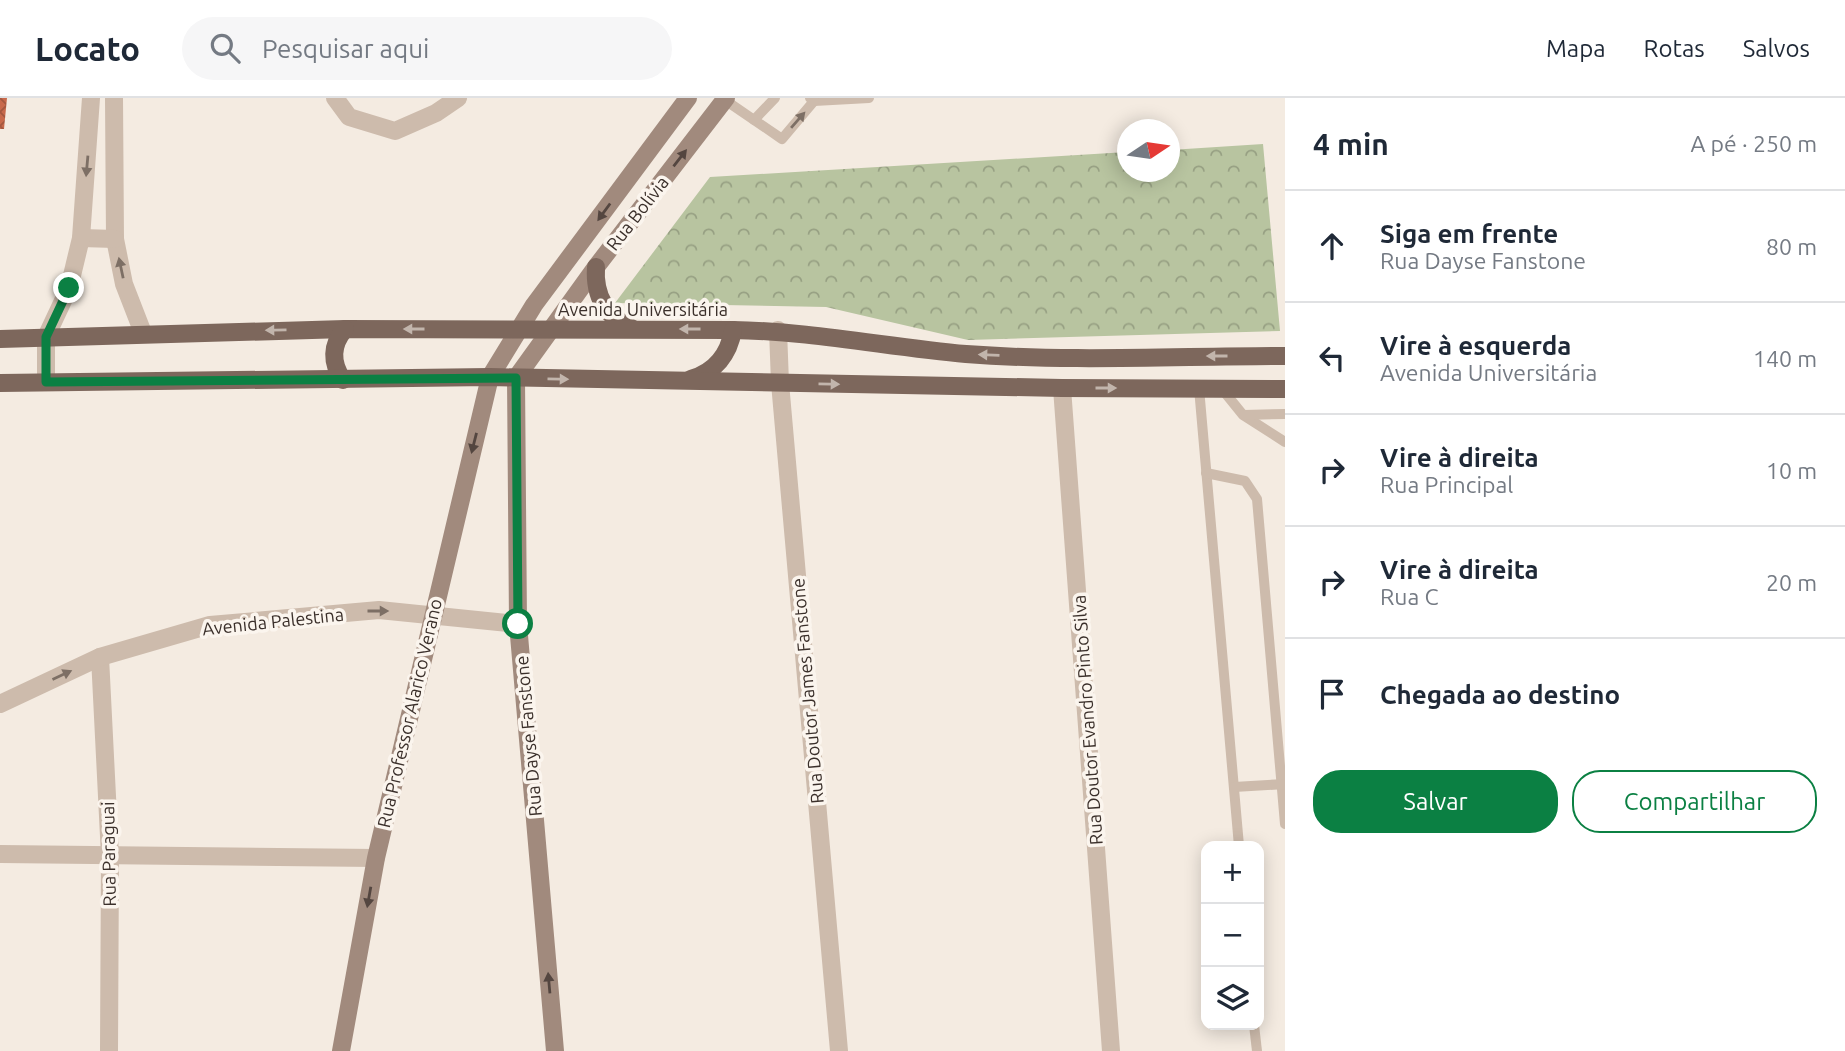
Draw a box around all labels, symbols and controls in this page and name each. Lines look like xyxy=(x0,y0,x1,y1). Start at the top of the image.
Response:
search box xyxy=(182,17,672,80)
icon: search xyxy=(206,29,244,67)
text: Locato xyxy=(35,30,140,67)
text: Pesquisar aqui xyxy=(262,34,429,63)
text: Mapa xyxy=(1546,35,1606,62)
text: Rotas xyxy=(1644,35,1705,62)
text: Salvos xyxy=(1743,35,1810,62)
one-way arrow xyxy=(790,111,806,129)
north arrow xyxy=(1117,119,1180,182)
text: 4 min xyxy=(1313,127,1389,161)
text: A pé · 250 m xyxy=(1690,131,1817,156)
one-way arrow xyxy=(672,150,687,168)
one-way arrow xyxy=(81,155,92,177)
street label: Rua Bolívia xyxy=(602,172,672,254)
one-way arrow xyxy=(597,203,611,221)
text: Siga em frente xyxy=(1380,219,1558,248)
icon: ahead xyxy=(1313,227,1351,265)
text: 80 m xyxy=(1766,234,1817,259)
text: Rua Dayse Fanstone xyxy=(1380,248,1586,273)
one-way arrow xyxy=(115,257,126,279)
route end xyxy=(53,272,84,303)
street label: Avenida Universitária xyxy=(558,299,728,319)
one-way arrow xyxy=(402,323,424,335)
one-way arrow xyxy=(265,324,287,336)
one-way arrow xyxy=(679,324,701,335)
text: Vire à esquerda xyxy=(1380,331,1571,360)
icon: left xyxy=(1313,339,1351,377)
text: 140 m xyxy=(1753,346,1817,371)
one-way arrow xyxy=(978,349,1000,360)
one-way arrow xyxy=(1206,350,1228,362)
text: Avenida Universitária xyxy=(1380,360,1597,385)
one-way arrow xyxy=(547,373,569,384)
one-way arrow xyxy=(819,378,841,390)
one-way arrow xyxy=(1095,382,1117,394)
one-way arrow xyxy=(468,433,479,455)
text: Vire à direita xyxy=(1380,443,1539,472)
icon: right xyxy=(1313,451,1351,489)
text: 10 m xyxy=(1766,458,1817,483)
text: Rua Principal xyxy=(1380,472,1513,497)
text: Vire à direita xyxy=(1380,555,1539,584)
icon: right xyxy=(1313,563,1351,601)
text: 20 m xyxy=(1766,570,1817,595)
street label: Rua Doutor James Fanstone xyxy=(787,577,827,805)
text: Rua C xyxy=(1380,584,1439,609)
street label: Rua Doutor Evandro Pinto Silva xyxy=(1068,594,1106,846)
street label: Rua Professor Alarico Verano xyxy=(373,597,445,829)
street label: Avenida Palestina xyxy=(201,604,345,638)
one-way arrow xyxy=(367,605,389,617)
route start xyxy=(502,608,533,639)
street label: Rua Dayse Fanstone xyxy=(511,655,545,817)
one-way arrow xyxy=(52,669,72,681)
icon: arrive xyxy=(1313,675,1351,713)
text: Chegada ao destino xyxy=(1380,680,1620,709)
button: Salvar xyxy=(1313,770,1558,833)
button: Compartilhar xyxy=(1572,770,1817,833)
street label: Rua Paraguai xyxy=(97,801,119,907)
map controls xyxy=(1201,841,1264,1030)
button: + xyxy=(1201,841,1264,904)
one-way arrow xyxy=(363,886,374,908)
button: − xyxy=(1201,904,1264,967)
button: layers xyxy=(1201,967,1264,1030)
one-way arrow xyxy=(543,972,554,994)

